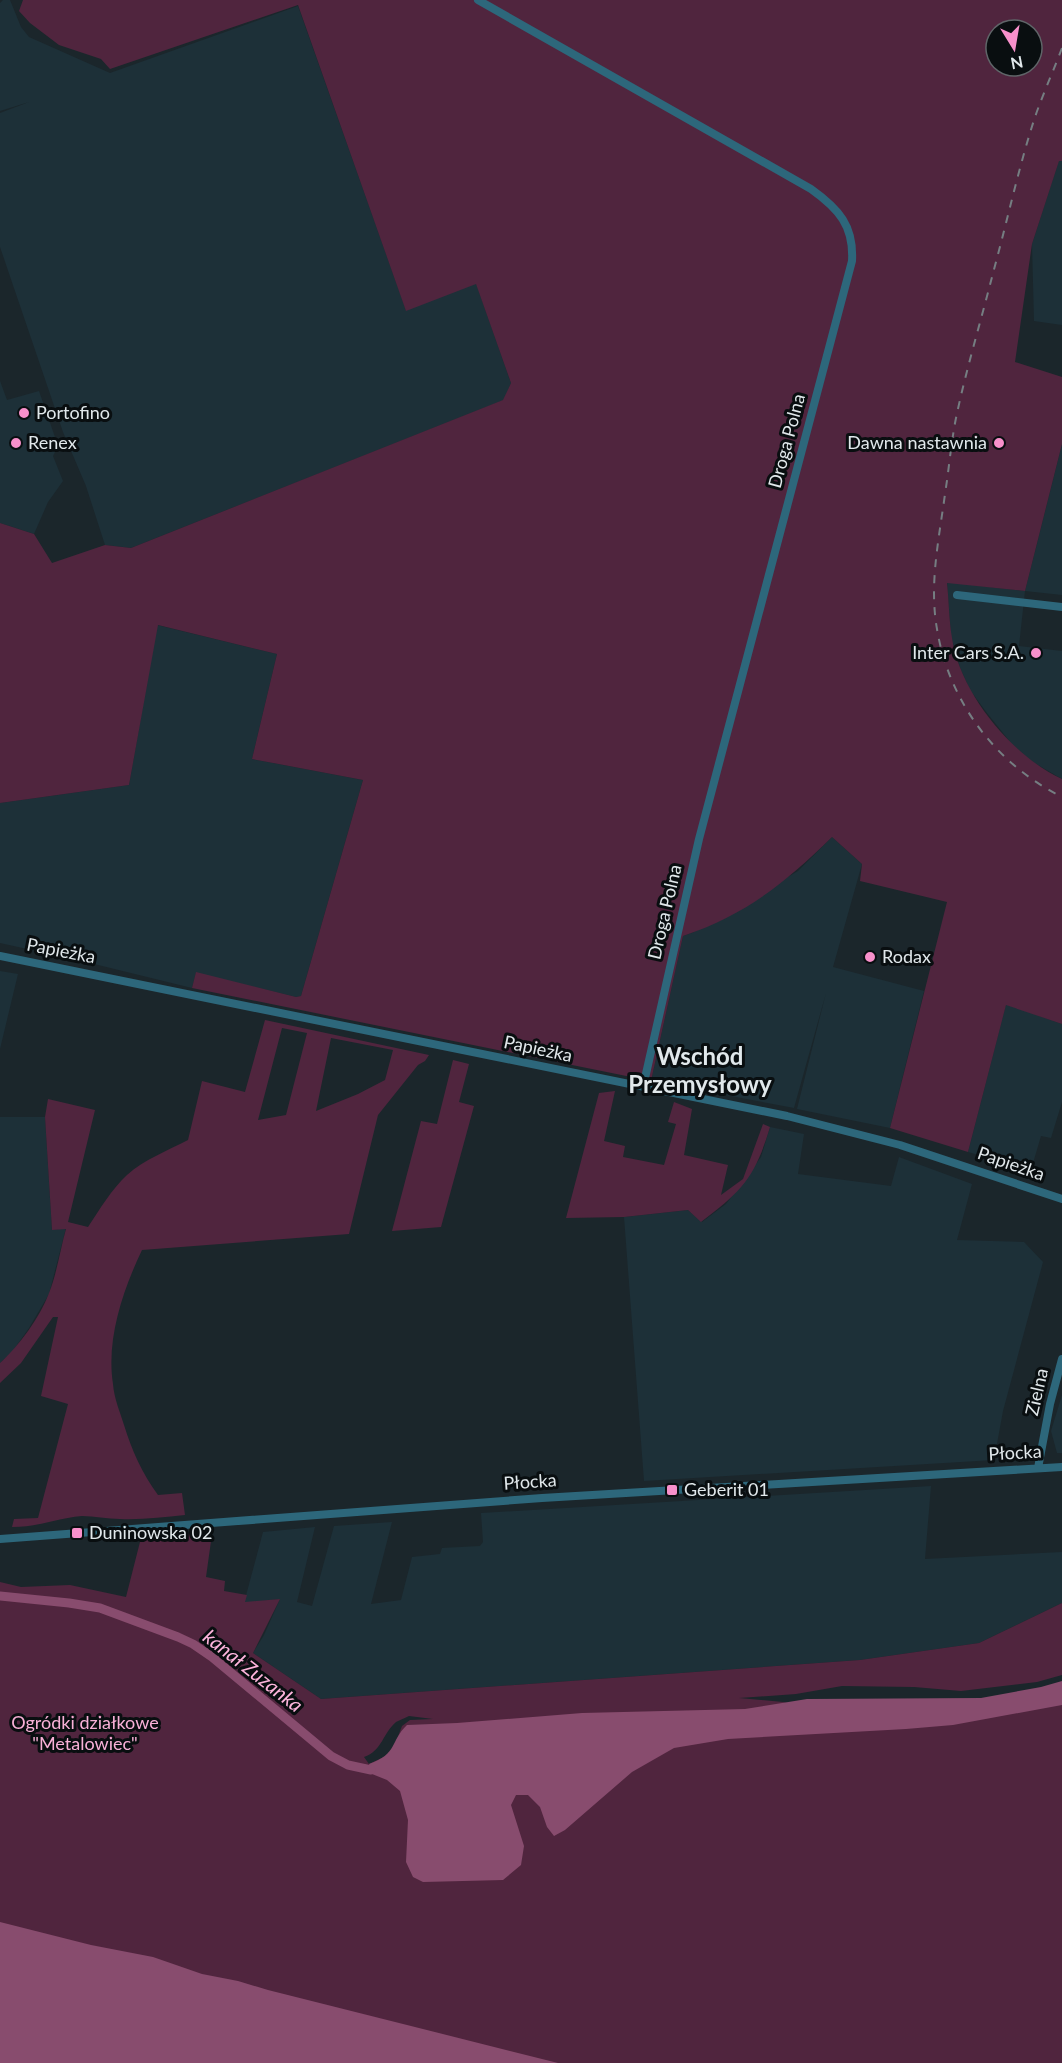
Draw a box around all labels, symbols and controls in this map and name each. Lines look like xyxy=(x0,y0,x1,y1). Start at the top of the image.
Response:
north arrow xyxy=(984,18,1044,78)
text: N xyxy=(1009,53,1025,74)
street label: Droga Polna xyxy=(763,391,809,490)
place label: Portofino xyxy=(36,401,110,423)
marker: Portofino xyxy=(17,406,31,420)
place label: Renex xyxy=(28,431,77,453)
place label: Dawna nastawnia xyxy=(847,431,987,453)
marker: Renex xyxy=(9,436,23,450)
marker: Dawna nastawnia xyxy=(992,436,1006,450)
place label: Inter Cars S.A. xyxy=(912,641,1024,663)
marker: Inter Cars S.A. xyxy=(1029,646,1043,660)
street label: Droga Polna xyxy=(642,862,686,961)
street label: Papieżka xyxy=(25,933,97,967)
place label: Rodax xyxy=(882,945,931,967)
marker: Rodax xyxy=(863,950,877,964)
street label: Papieżka xyxy=(502,1030,575,1066)
district label: Wschód Przemysłowy xyxy=(628,1041,772,1098)
street label: Papieżka xyxy=(975,1141,1048,1185)
street label: Zielna xyxy=(1020,1366,1052,1418)
street label: Płocka xyxy=(988,1440,1042,1464)
street label: Płocka xyxy=(503,1468,557,1494)
place label: Geberit 01 xyxy=(684,1478,769,1500)
marker: Geberit 01 xyxy=(665,1483,679,1497)
place label: Duninowska 02 xyxy=(89,1521,213,1543)
marker: Duninowska 02 xyxy=(70,1526,84,1540)
water label: kanał Zuzanka xyxy=(199,1624,308,1716)
park label: Ogródki działkowe "Metalowiec" xyxy=(11,1711,159,1754)

